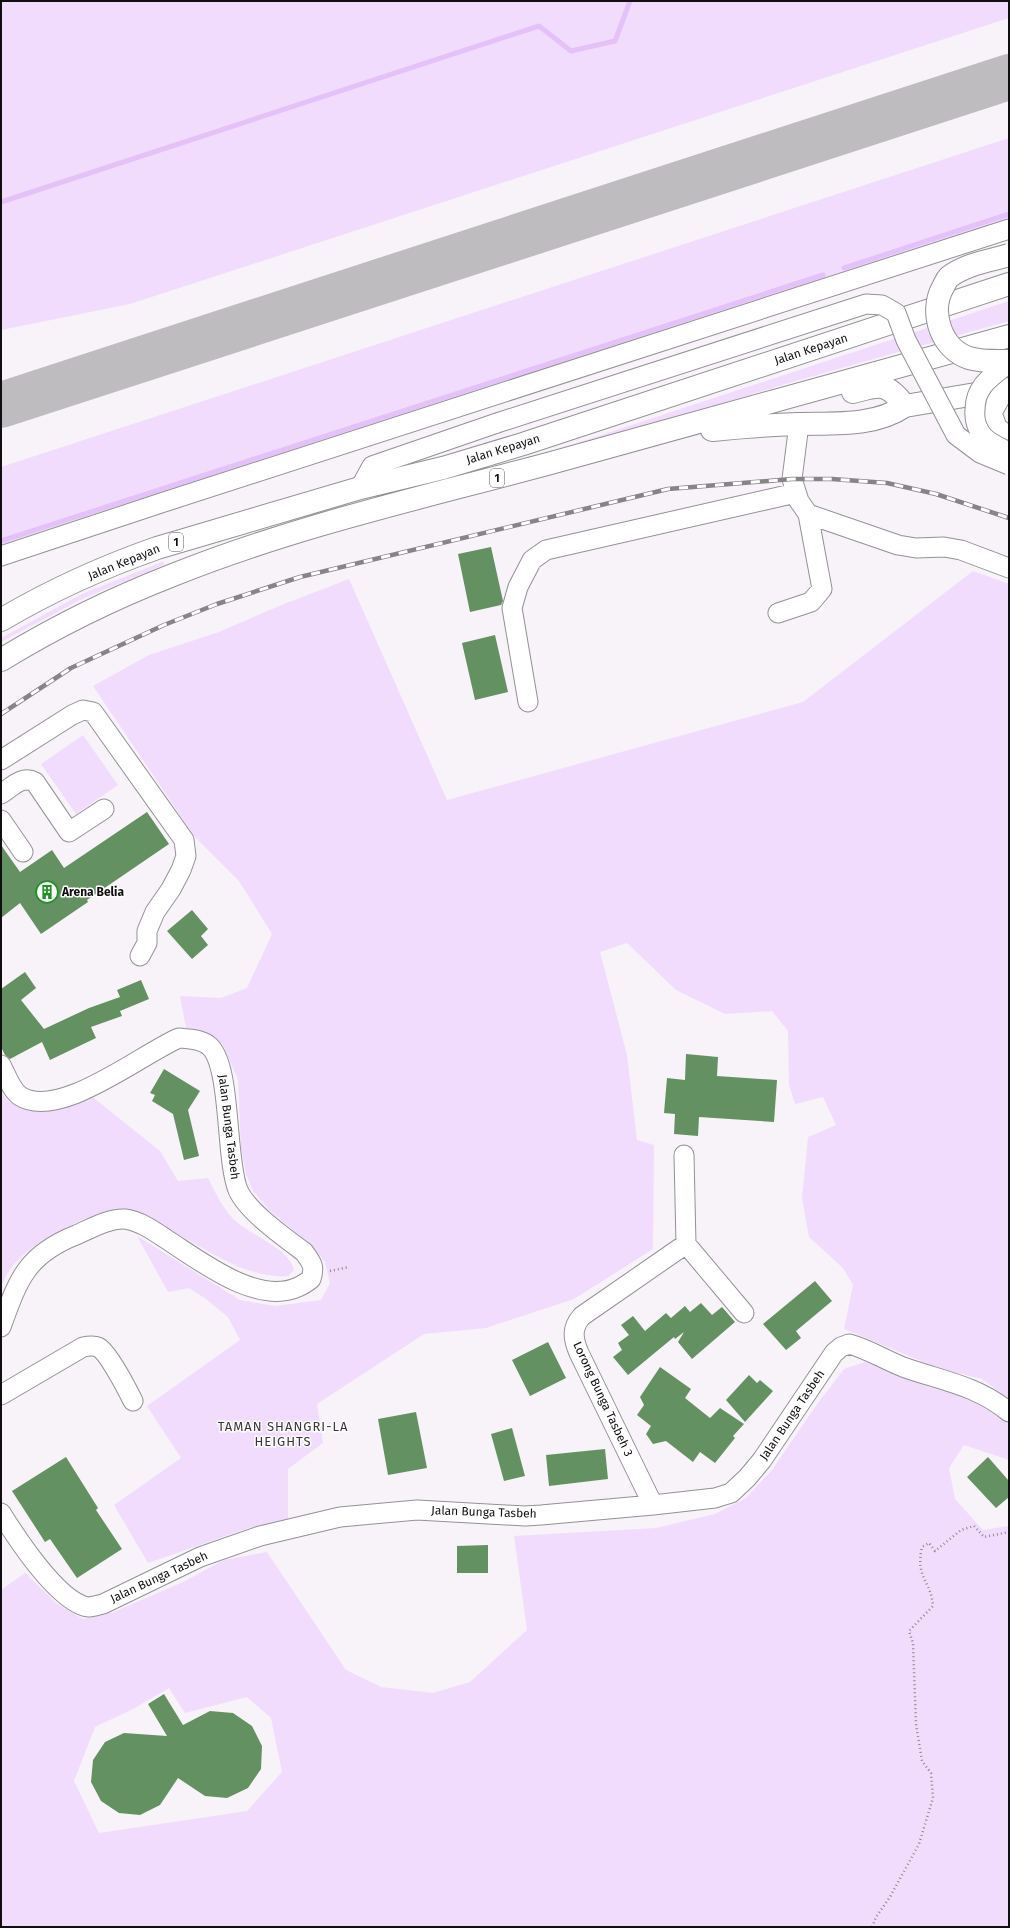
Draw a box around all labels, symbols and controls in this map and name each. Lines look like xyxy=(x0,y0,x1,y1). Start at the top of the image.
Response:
street label: Jalan Kepayan xyxy=(773,331,849,367)
street label: Jalan Kepayan xyxy=(464,431,542,467)
road number: 1 xyxy=(490,469,504,487)
road number: 1 xyxy=(169,533,183,551)
street label: Jalan Kepayan xyxy=(86,541,162,583)
building icon: Arena Belia xyxy=(34,879,60,905)
place label: Arena Belia xyxy=(61,885,124,899)
street label: Jalan Bunga Tasbeh xyxy=(216,1074,242,1180)
street label: Lorong Bunga Tasbeh 3 xyxy=(570,1339,636,1459)
street label: Jalan Bunga Tasbeh xyxy=(757,1367,827,1463)
district label: TAMAN SHANGRI-LA HEIGHTS xyxy=(218,1419,348,1449)
street label: Jalan Bunga Tasbeh xyxy=(431,1503,537,1521)
street label: Jalan Bunga Tasbeh xyxy=(108,1548,210,1606)

